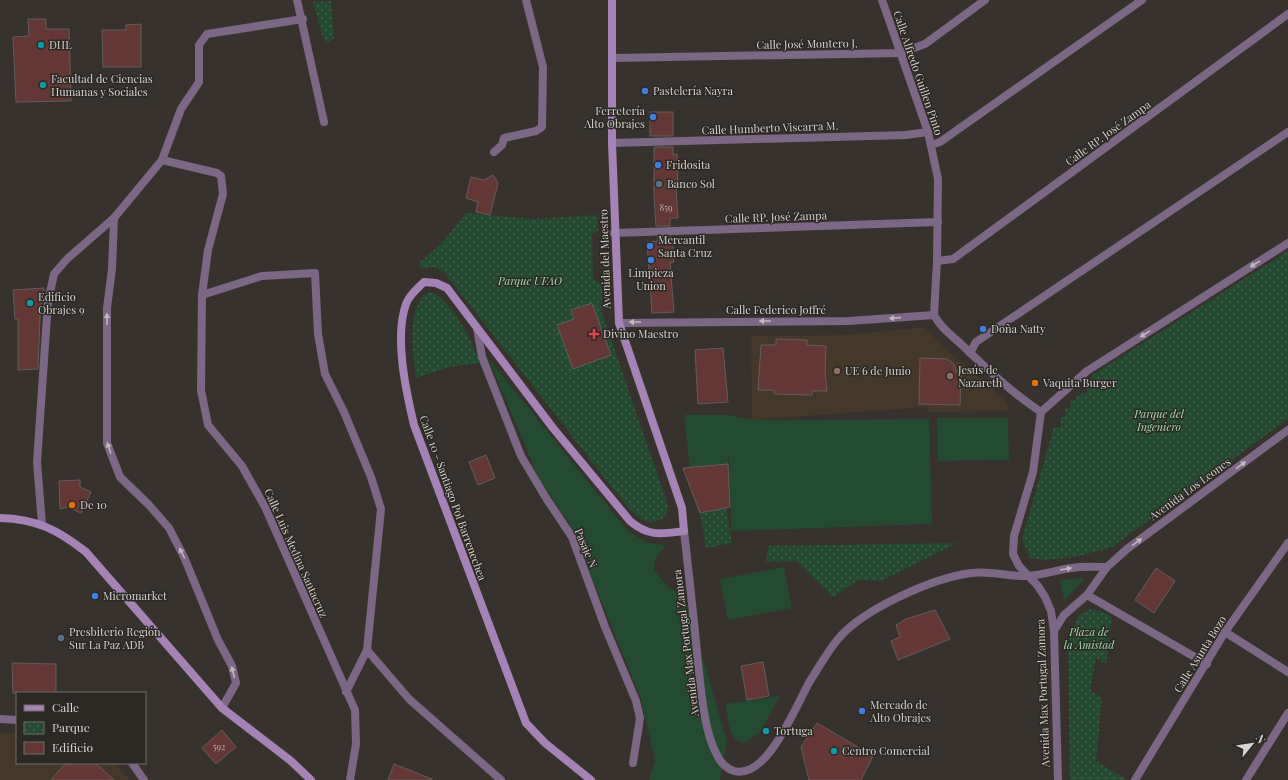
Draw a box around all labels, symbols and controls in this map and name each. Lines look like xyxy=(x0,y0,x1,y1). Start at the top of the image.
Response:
street label: Calle Alfredo Guillen Pinto xyxy=(890,9,947,137)
street label: Calle José Montero J. xyxy=(756,35,858,52)
place label: DHL xyxy=(49,37,72,52)
marker: DHL xyxy=(36,40,46,50)
place label: Facultad de Ciencias Humanas y Sociales xyxy=(51,71,153,99)
marker: Facultad de Ciencias Humanas y Sociales xyxy=(38,80,48,90)
place label: Pastelería Nayra xyxy=(653,83,733,98)
marker: Pastelería Nayra xyxy=(640,86,650,96)
street label: Calle RP. José Zampa xyxy=(1062,96,1154,169)
place label: Ferretería Alto Obrajes xyxy=(583,103,646,131)
marker: Ferretería Alto Obrajes xyxy=(648,112,658,122)
street label: Calle Humberto Viscarra M. xyxy=(701,118,839,137)
place label: Fridosita xyxy=(666,157,711,172)
marker: Fridosita xyxy=(653,160,663,170)
place label: Banco Sol xyxy=(667,176,715,191)
marker: Banco Sol xyxy=(654,179,664,189)
house number: 859 xyxy=(660,201,673,213)
street label: Calle RP. José Zampa xyxy=(725,207,828,226)
street label: Avenida del Maestro xyxy=(595,209,614,310)
place label: Mercantil Santa Cruz xyxy=(658,232,712,260)
marker: Mercantil Santa Cruz xyxy=(645,241,655,251)
marker: Limpieza Union xyxy=(646,255,656,265)
one-way arrow xyxy=(1250,260,1260,268)
place label: Limpieza Union xyxy=(628,265,674,293)
park label: Parque UFAO xyxy=(497,273,562,288)
place label: Edificio Obrajes 9 xyxy=(38,289,85,317)
marker: Edificio Obrajes 9 xyxy=(25,298,35,308)
street label: Calle Federico Joffré xyxy=(726,302,826,317)
one-way arrow xyxy=(104,312,110,325)
one-way arrow xyxy=(889,314,901,321)
one-way arrow xyxy=(759,318,771,325)
one-way arrow xyxy=(628,319,641,325)
place label: Doña Natty xyxy=(991,321,1046,336)
marker: Doña Natty xyxy=(978,324,988,334)
place label: Divino Maestro xyxy=(603,326,678,341)
marker: Divino Maestro xyxy=(588,328,600,340)
one-way arrow xyxy=(1140,330,1151,338)
place label: Jesús de Nazareth xyxy=(957,362,1003,390)
place label: UE 6 de Junio xyxy=(845,363,911,378)
marker: UE 6 de Junio xyxy=(832,366,842,376)
marker: Jesús de Nazareth xyxy=(945,371,955,381)
place label: Vaquita Burger xyxy=(1042,375,1117,390)
marker: Vaquita Burger xyxy=(1030,378,1040,388)
park label: Parque del Ingeniero xyxy=(1133,406,1185,434)
street label: Calle 10 - Santiago Pol Barrenechea xyxy=(417,413,491,583)
one-way arrow xyxy=(106,442,112,454)
street label: Avenida Los Leones xyxy=(1145,454,1234,524)
one-way arrow xyxy=(1236,461,1247,469)
street label: Calle Luis Medina Santacruz xyxy=(261,486,332,620)
place label: De 10 xyxy=(80,497,107,512)
marker: De 10 xyxy=(67,500,77,510)
street label: Pasaje N xyxy=(571,526,602,570)
one-way arrow xyxy=(1131,538,1142,546)
one-way arrow xyxy=(179,547,185,559)
one-way arrow xyxy=(1060,566,1072,572)
street label: Avenida Max Portugal Zamora xyxy=(669,568,702,718)
place label: Micromarket xyxy=(103,588,167,603)
marker: Micromarket xyxy=(90,591,100,601)
street label: Calle Asunta Bozo xyxy=(1170,612,1229,695)
street label: Avenida Max Portugal Zamora xyxy=(1032,618,1053,768)
place label: Presbiterio Región Sur La Paz ADB xyxy=(69,624,161,652)
park label: Plaza de la Amistad xyxy=(1064,624,1115,652)
marker: Presbiterio Región Sur La Paz ADB xyxy=(56,633,66,643)
one-way arrow xyxy=(230,666,236,679)
legend xyxy=(16,692,146,764)
place label: Mercado de Alto Obrajes xyxy=(869,697,931,725)
text: Calle xyxy=(52,699,79,715)
marker: Mercado de Alto Obrajes xyxy=(857,706,867,716)
text: Parque xyxy=(52,719,90,735)
place label: Tortuga xyxy=(774,723,813,738)
north arrow xyxy=(1232,724,1272,764)
marker: Tortuga xyxy=(761,726,771,736)
text: N xyxy=(1253,732,1270,746)
text: Edificio xyxy=(52,739,94,755)
house number: 592 xyxy=(213,740,225,752)
place label: Centro Comercial xyxy=(842,743,930,758)
marker: Centro Comercial xyxy=(829,746,839,756)

